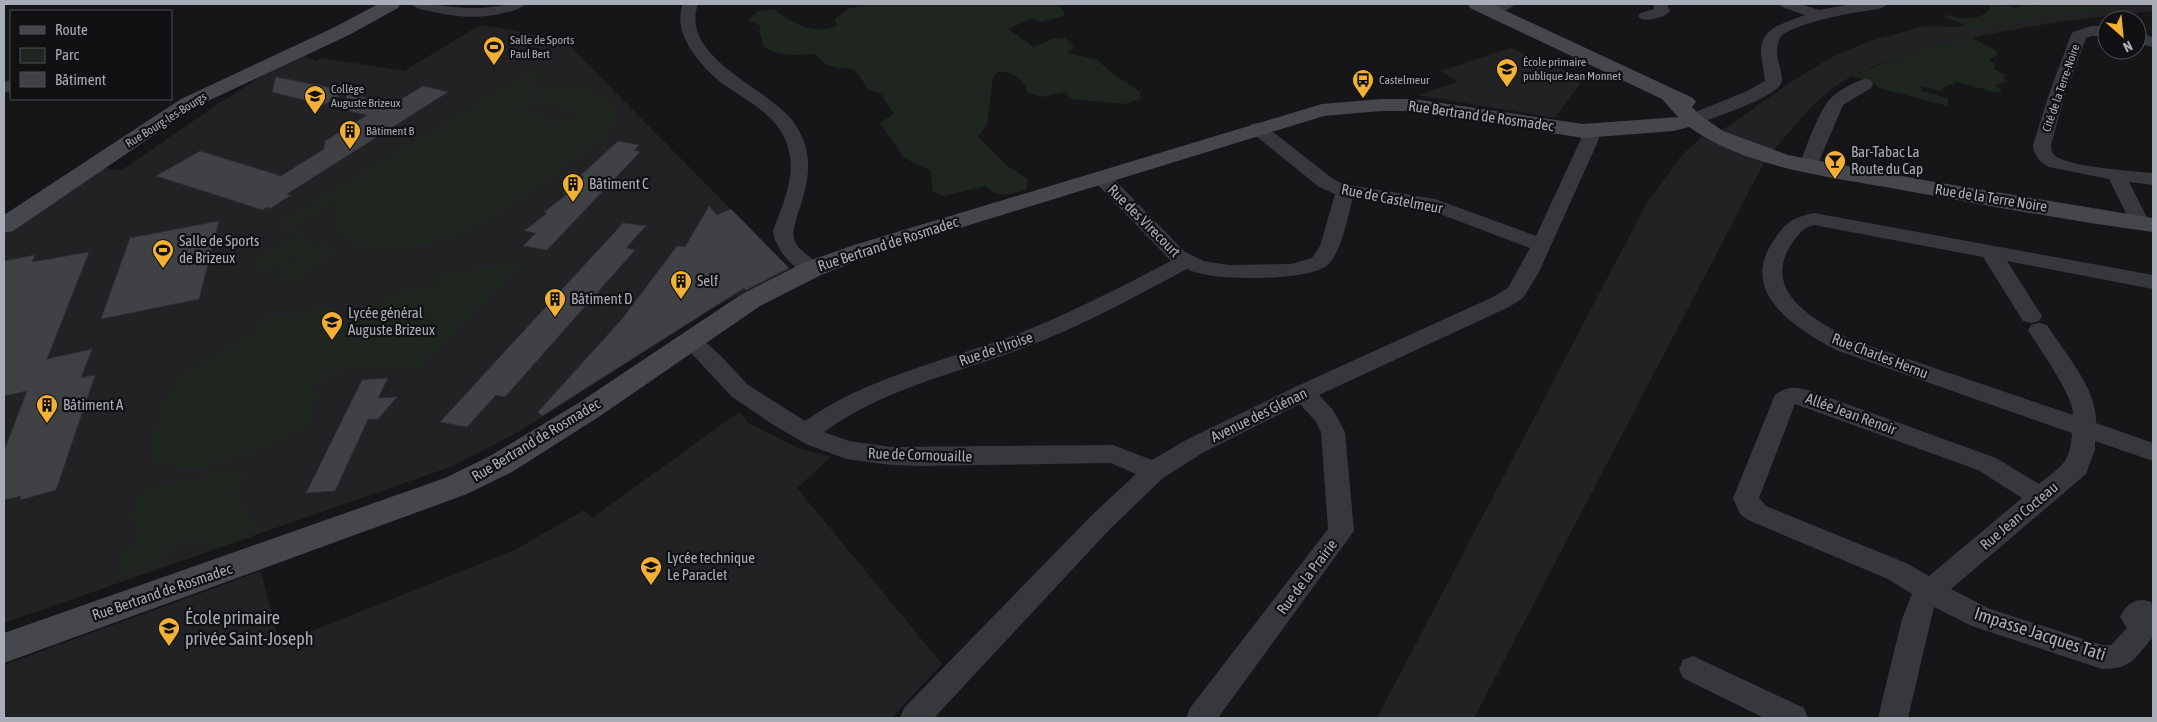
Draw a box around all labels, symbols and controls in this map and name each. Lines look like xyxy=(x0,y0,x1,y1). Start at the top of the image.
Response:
legend xyxy=(10,10,172,100)
north arrow xyxy=(2097,10,2147,60)
text: Route xyxy=(55,21,88,38)
place label: Salle de Sports Paul Bert xyxy=(510,33,574,61)
sports icon: Salle de Sports Paul Bert xyxy=(482,35,506,66)
text: N xyxy=(2121,38,2135,56)
street label: Cité de la Terre-Noire xyxy=(2039,42,2083,134)
text: Parc xyxy=(55,46,79,63)
place label: École primaire publique Jean Monnet xyxy=(1523,55,1622,83)
school or university icon: École primaire publique Jean Monnet xyxy=(1495,57,1519,88)
bus stop icon: Castelmeur xyxy=(1351,68,1375,99)
text: Bâtiment xyxy=(55,71,106,88)
place label: Castelmeur xyxy=(1379,73,1430,87)
place label: Collège Auguste Brizeux xyxy=(331,82,401,110)
school or university icon: Collège Auguste Brizeux xyxy=(303,84,327,115)
street label: Rue Bourg-les-Bourgs xyxy=(123,89,209,151)
street label: Rue Bertrand de Rosmadec xyxy=(1407,97,1555,134)
building icon: Bâtiment B xyxy=(338,119,362,150)
place label: Bâtiment B xyxy=(366,124,414,138)
place label: Bar-Tabac La Route du Cap xyxy=(1851,143,1923,177)
bar icon: Bar-Tabac La Route du Cap xyxy=(1823,149,1847,180)
building icon: Bâtiment C xyxy=(561,172,585,203)
place label: Bâtiment C xyxy=(589,175,649,192)
street label: Rue de Castelmeur xyxy=(1340,180,1445,217)
street label: Rue de la Terre Noire xyxy=(1934,180,2049,215)
street label: Rue des Virecourt xyxy=(1105,181,1184,260)
street label: Rue Bertrand de Rosmadec xyxy=(815,213,961,274)
place label: Salle de Sports de Brizeux xyxy=(179,232,259,266)
sports icon: Salle de Sports de Brizeux xyxy=(151,238,175,269)
building icon: Self xyxy=(669,269,693,300)
place label: Self xyxy=(697,272,718,289)
building icon: Bâtiment D xyxy=(543,287,567,318)
place label: Bâtiment D xyxy=(571,290,633,307)
place label: Lycée général Auguste Brizeux xyxy=(348,304,435,338)
school or university icon: Lycée général Auguste Brizeux xyxy=(320,310,344,341)
street label: Rue de l'Iroise xyxy=(957,328,1035,369)
street label: Rue Charles Hernu xyxy=(1830,329,1931,382)
street label: Avenue des Glénan xyxy=(1208,384,1310,445)
street label: Allée Jean Renoir xyxy=(1804,389,1899,438)
building icon: Bâtiment A xyxy=(35,393,59,424)
street label: Rue Bertrand de Rosmadec xyxy=(469,394,603,485)
place label: Bâtiment A xyxy=(63,396,124,413)
street label: Rue de Cornouaille xyxy=(868,444,973,465)
street label: Rue Jean Cocteau xyxy=(1976,478,2061,553)
street label: Rue de la Prairie xyxy=(1273,536,1340,617)
place label: Lycée technique Le Paraclet xyxy=(667,549,755,583)
school or university icon: Lycée technique Le Paraclet xyxy=(639,555,663,586)
street label: Rue Bertrand de Rosmadec xyxy=(90,559,234,623)
street label: Impasse Jacques Tati xyxy=(1972,602,2109,665)
place label: École primaire privée Saint-Joseph xyxy=(185,607,313,649)
school or university icon: École primaire privée Saint-Joseph xyxy=(157,616,181,647)

